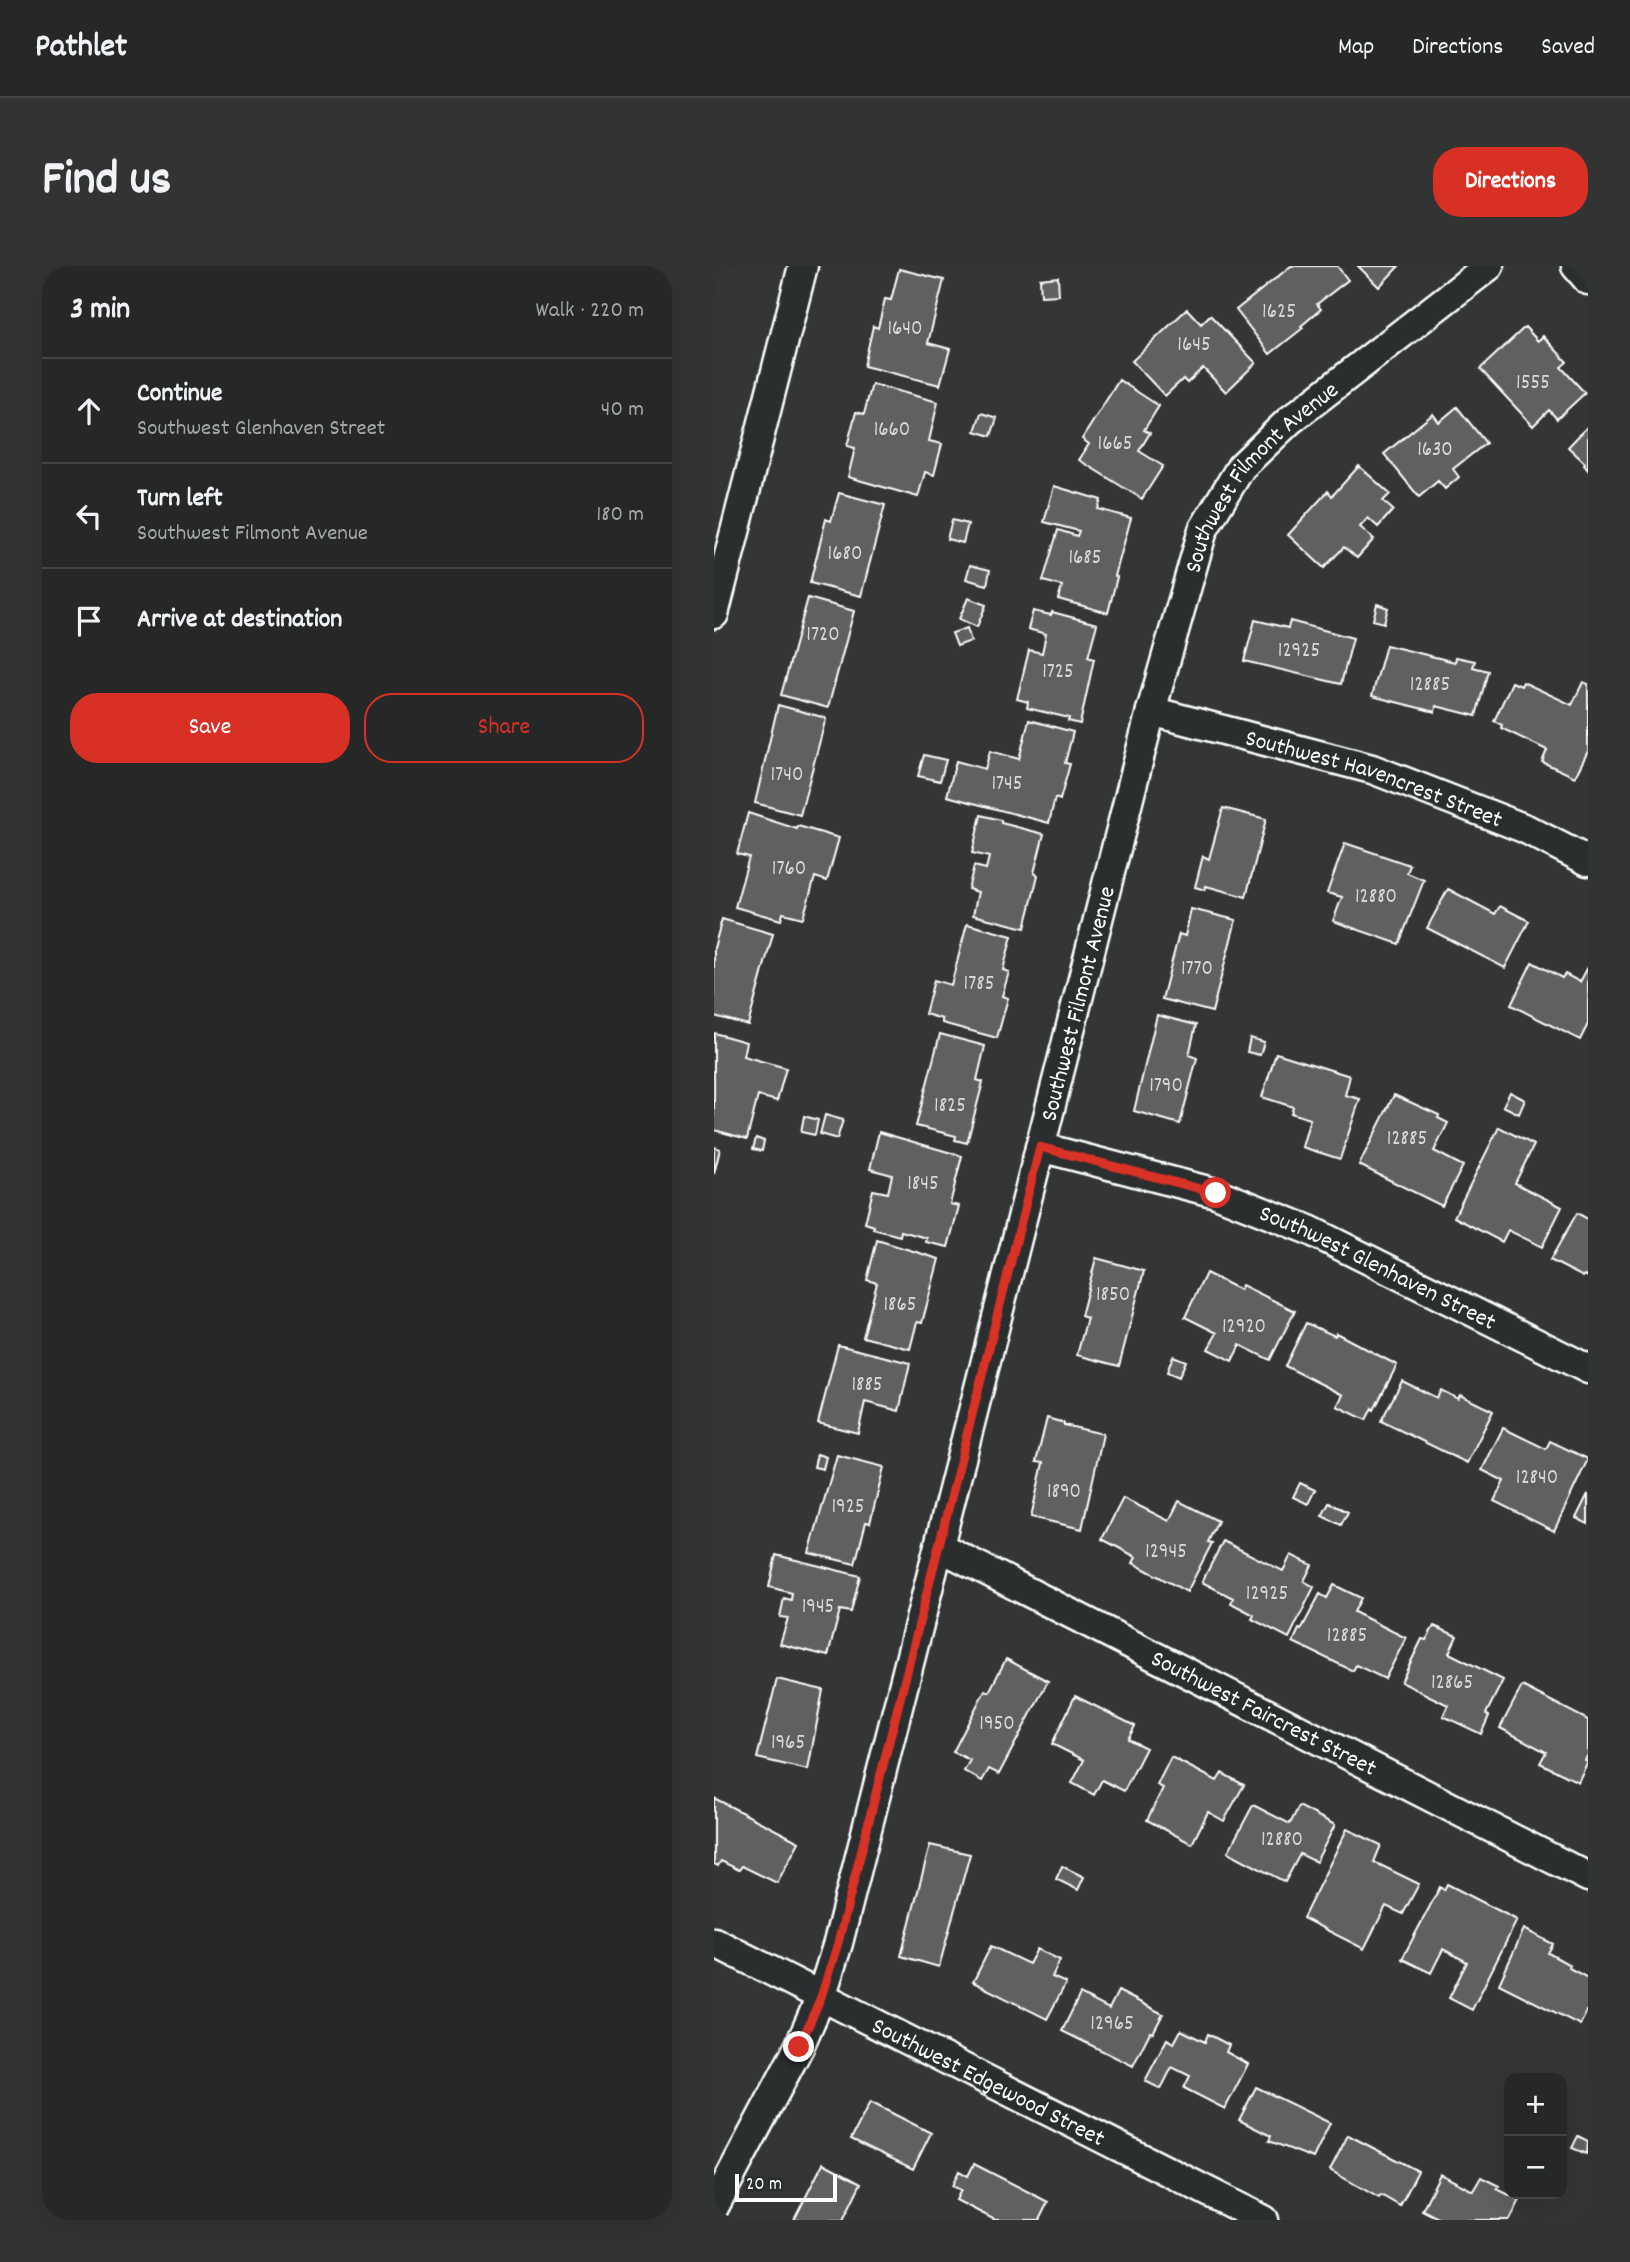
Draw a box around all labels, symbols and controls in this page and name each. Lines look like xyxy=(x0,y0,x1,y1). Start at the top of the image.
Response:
text: Pathlet xyxy=(35,25,127,72)
text: Map xyxy=(1338,31,1374,65)
text: Directions xyxy=(1412,31,1503,65)
text: Saved xyxy=(1541,31,1595,65)
text: Find us xyxy=(42,147,171,217)
button: Directions xyxy=(1433,147,1588,217)
text: 3 min xyxy=(70,290,130,333)
text: Walk · 220 m xyxy=(536,295,644,328)
house number: 1625 xyxy=(1262,298,1296,328)
house number: 1640 xyxy=(887,315,923,345)
house number: 1645 xyxy=(1177,331,1211,361)
house number: 1555 xyxy=(1516,369,1550,399)
street label: Southwest Filmont Avenue xyxy=(1178,375,1347,577)
text: Continue xyxy=(137,376,222,413)
icon: ahead xyxy=(70,392,108,430)
text: 40 m xyxy=(601,394,644,427)
text: Southwest Glenhaven Street xyxy=(137,413,385,446)
house number: 1660 xyxy=(874,416,910,446)
house number: 1665 xyxy=(1098,430,1132,460)
house number: 1630 xyxy=(1417,436,1453,466)
text: Turn left xyxy=(137,481,223,518)
icon: left xyxy=(70,497,108,535)
text: 180 m xyxy=(596,499,644,532)
text: Southwest Filmont Avenue xyxy=(137,518,368,551)
house number: 1680 xyxy=(828,540,862,570)
house number: 1685 xyxy=(1068,544,1102,574)
icon: arrive xyxy=(70,602,108,640)
text: Arrive at destination xyxy=(137,602,342,639)
house number: 1720 xyxy=(806,621,840,651)
house number: 12925 xyxy=(1278,637,1320,667)
house number: 1725 xyxy=(1042,658,1074,688)
house number: 12885 xyxy=(1410,671,1450,701)
button: Save xyxy=(70,693,350,763)
button: Share xyxy=(364,693,644,763)
street label: Southwest Havencrest Street xyxy=(1241,722,1507,838)
house number: 1740 xyxy=(771,761,803,791)
house number: 1745 xyxy=(991,770,1023,800)
house number: 1760 xyxy=(772,855,806,885)
street label: Southwest Filmont Avenue xyxy=(1033,883,1126,1125)
house number: 12880 xyxy=(1355,883,1397,913)
house number: 1770 xyxy=(1181,955,1213,985)
house number: 1785 xyxy=(964,970,994,1000)
house number: 1790 xyxy=(1149,1072,1183,1102)
house number: 1825 xyxy=(934,1092,966,1122)
house number: 12885 xyxy=(1387,1125,1427,1155)
house number: 1845 xyxy=(907,1170,939,1200)
route start xyxy=(1200,1177,1231,1208)
street label: Southwest Glenhaven Street xyxy=(1254,1198,1501,1341)
house number: 1850 xyxy=(1096,1281,1130,1311)
house number: 1865 xyxy=(883,1291,917,1321)
house number: 12920 xyxy=(1222,1313,1266,1343)
house number: 1885 xyxy=(851,1371,883,1401)
house number: 12840 xyxy=(1516,1464,1558,1494)
house number: 1890 xyxy=(1047,1478,1081,1508)
house number: 1925 xyxy=(831,1493,865,1523)
house number: 12945 xyxy=(1145,1538,1187,1568)
house number: 12925 xyxy=(1246,1580,1288,1610)
house number: 1945 xyxy=(802,1593,834,1623)
house number: 12885 xyxy=(1327,1622,1367,1652)
street label: Southwest Faircrest Street xyxy=(1144,1643,1382,1787)
house number: 12865 xyxy=(1431,1669,1473,1699)
house number: 1950 xyxy=(979,1710,1015,1740)
house number: 1965 xyxy=(771,1729,805,1759)
house number: 12880 xyxy=(1261,1826,1303,1856)
street label: Southwest Edgewood Street xyxy=(865,2010,1110,2157)
house number: 12965 xyxy=(1090,2010,1134,2040)
route end xyxy=(783,2031,814,2062)
map controls xyxy=(1504,2073,1567,2199)
button: + xyxy=(1504,2073,1567,2136)
button: − xyxy=(1504,2136,1567,2199)
scale bar xyxy=(735,2171,836,2203)
text: 20 m xyxy=(746,2172,782,2199)

